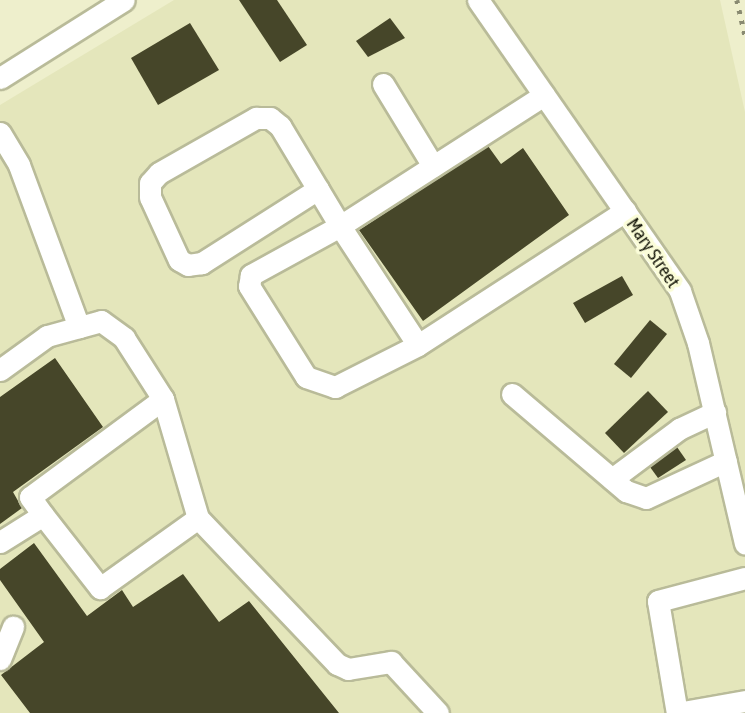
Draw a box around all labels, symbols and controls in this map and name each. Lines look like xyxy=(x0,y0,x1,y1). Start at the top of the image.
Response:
street label: Mary Street xyxy=(621,214,685,292)

